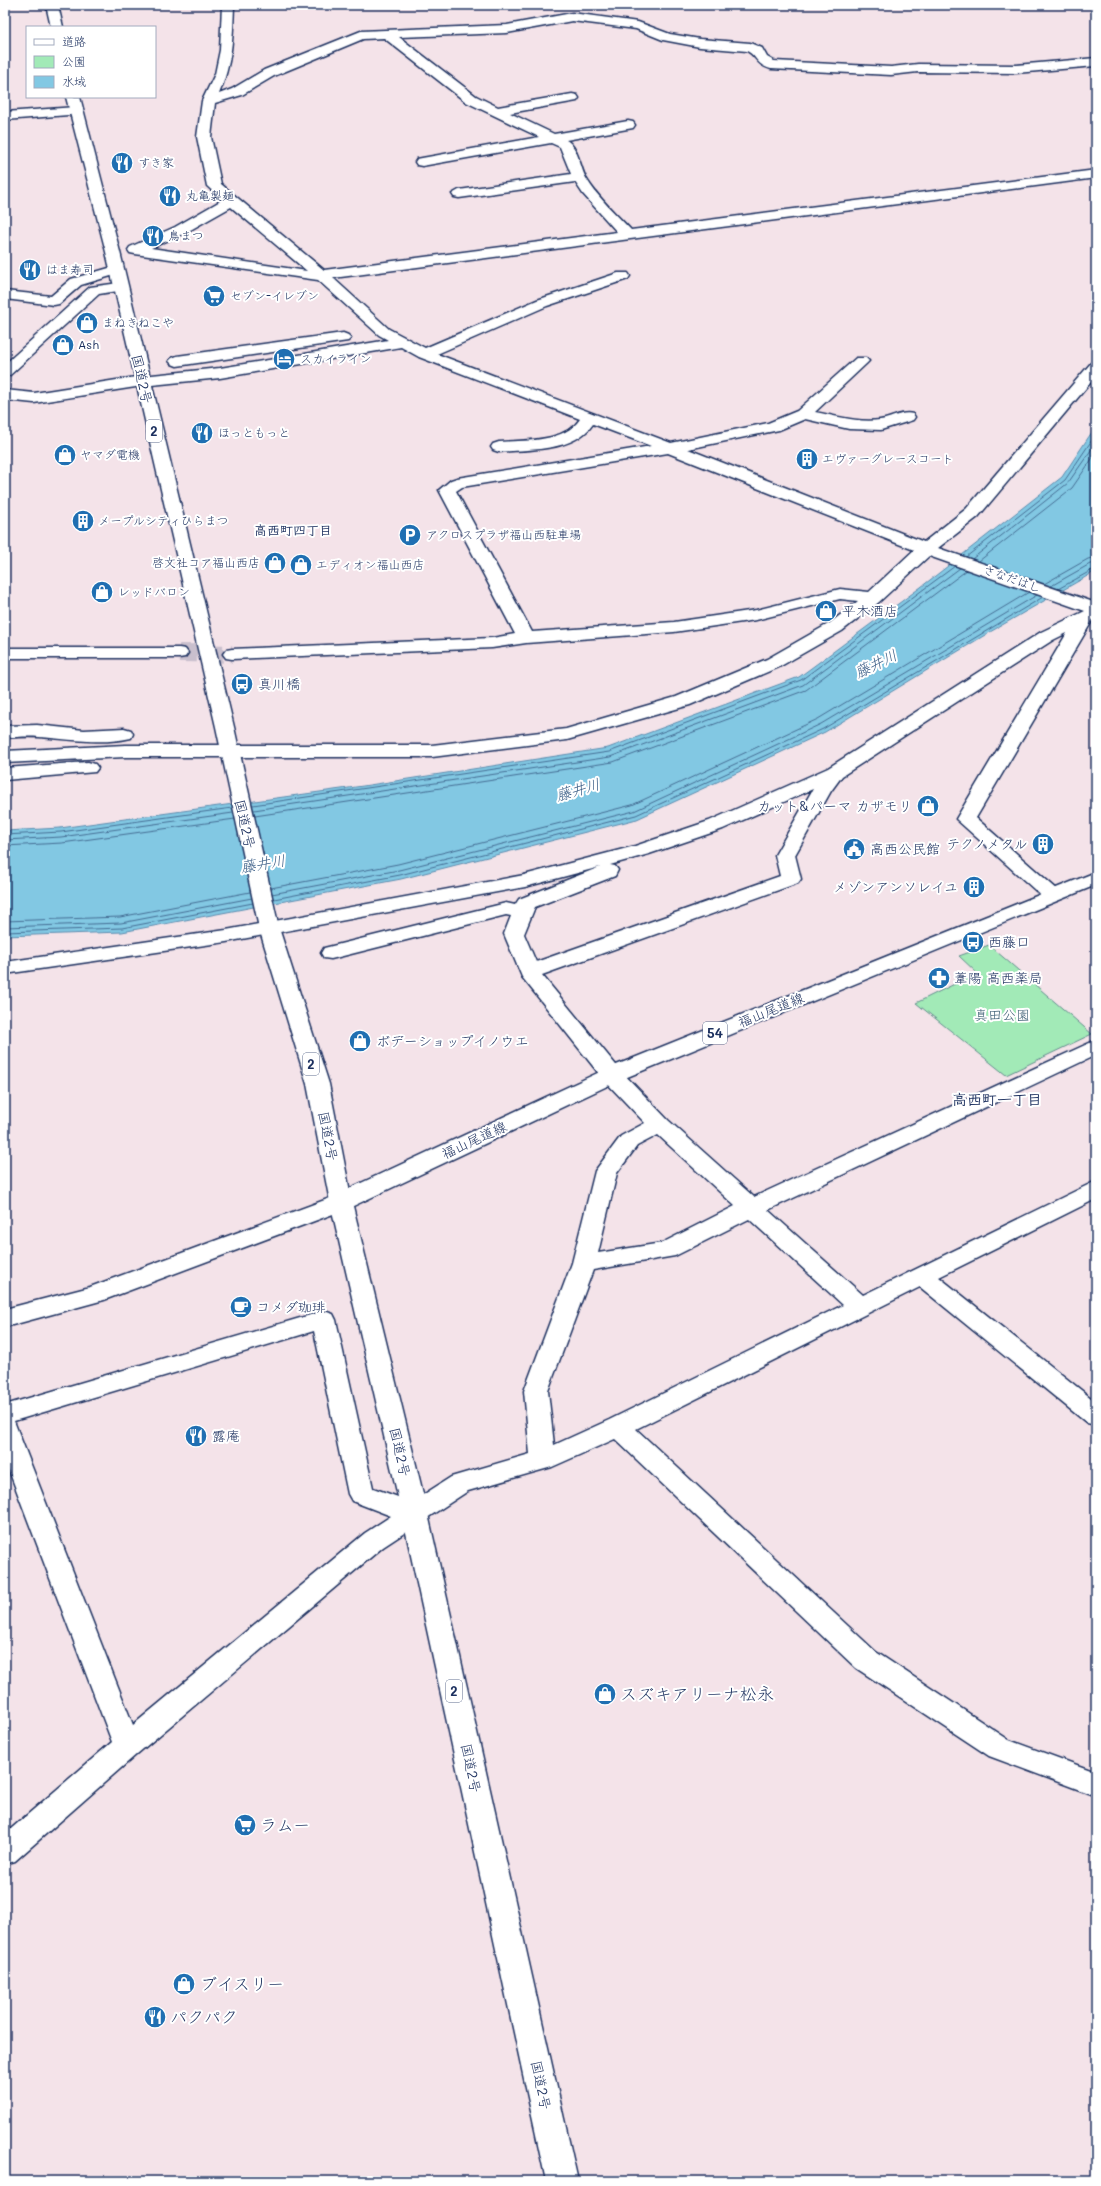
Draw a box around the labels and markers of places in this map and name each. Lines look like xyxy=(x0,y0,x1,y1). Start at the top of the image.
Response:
restaurant icon: すき家 xyxy=(109,150,135,176)
place label: すき家 xyxy=(138,154,174,170)
restaurant icon: 丸亀製麺 xyxy=(157,183,183,209)
place label: 丸亀製麺 xyxy=(186,187,234,203)
restaurant icon: 鳥まつ xyxy=(140,223,166,249)
place label: 鳥まつ xyxy=(168,227,204,243)
restaurant icon: はま寿司 xyxy=(17,257,43,283)
place label: はま寿司 xyxy=(46,261,94,277)
supermarket icon: セブン-イレブン xyxy=(201,283,227,309)
place label: セブン-イレブン xyxy=(230,287,319,303)
shop icon: まねきねこや xyxy=(74,310,100,336)
place label: まねきねこや xyxy=(102,314,174,330)
shop icon: Ash xyxy=(50,332,76,358)
place label: Ash xyxy=(78,336,99,352)
hotel icon: スカイライン xyxy=(271,346,297,372)
place label: スカイライン xyxy=(300,350,372,366)
restaurant icon: ほっともっと xyxy=(189,420,215,446)
place label: ほっともっと xyxy=(218,424,290,440)
shop icon: ヤマダ電機 xyxy=(52,442,78,468)
place label: ヤマダ電機 xyxy=(80,446,140,462)
building icon: エヴァーグレースコート xyxy=(794,446,820,472)
place label: エヴァーグレースコート xyxy=(822,450,954,466)
building icon: メープルシティひらまつ xyxy=(70,508,96,534)
place label: メープルシティひらまつ xyxy=(98,512,229,528)
parking icon: アクロスプラザ福山西駐車場 xyxy=(397,522,423,548)
place label: アクロスプラザ福山西駐車場 xyxy=(426,526,581,542)
shop icon: 啓文社コア福山西店 xyxy=(262,550,288,576)
shop icon: エディオン福山西店 xyxy=(288,552,314,578)
place label: 啓文社コア福山西店 xyxy=(152,554,260,570)
place label: エディオン福山西店 xyxy=(316,556,424,572)
shop icon: レッドバロン xyxy=(89,579,115,605)
place label: レッドバロン xyxy=(118,583,190,599)
shop icon: 平木酒店 xyxy=(813,598,839,624)
place label: 平木酒店 xyxy=(842,601,898,620)
bus stop icon: 真川橋 xyxy=(229,671,255,697)
place label: 真川橋 xyxy=(258,674,300,693)
shop icon: カット&パーマ カザモリ xyxy=(915,793,941,819)
place label: カット&パーマ カザモリ xyxy=(757,796,912,815)
building icon: テクノメタル xyxy=(1030,831,1056,857)
place label: テクノメタル xyxy=(946,834,1028,853)
public building icon: 高西公民館 xyxy=(841,836,867,862)
place label: 高西公民館 xyxy=(870,839,940,858)
building icon: メゾンアンソレイユ xyxy=(961,874,987,900)
place label: メゾンアンソレイユ xyxy=(833,877,958,896)
bus stop icon: 西藤口 xyxy=(960,929,986,955)
place label: 西藤口 xyxy=(988,932,1030,951)
pharmacy icon: 葦陽 高西薬局 xyxy=(926,965,952,991)
place label: 葦陽 高西薬局 xyxy=(954,968,1042,987)
shop icon: ボデーショップイノウエ xyxy=(347,1028,373,1054)
place label: ボデーショップイノウエ xyxy=(376,1031,529,1050)
cafe icon: コメダ珈琲 xyxy=(228,1294,254,1320)
place label: コメダ珈琲 xyxy=(256,1297,326,1316)
restaurant icon: 露庵 xyxy=(183,1423,209,1449)
place label: 露庵 xyxy=(212,1426,240,1445)
shop icon: スズキアリーナ松永 xyxy=(592,1681,618,1707)
place label: スズキアリーナ松永 xyxy=(620,1682,774,1704)
supermarket icon: ラムー xyxy=(232,1812,258,1838)
place label: ラムー xyxy=(260,1813,310,1835)
shop icon: ブイスリー xyxy=(171,1971,197,1997)
place label: ブイスリー xyxy=(200,1972,284,1994)
restaurant icon: パクパク xyxy=(142,2004,168,2030)
place label: パクパク xyxy=(170,2005,238,2027)

